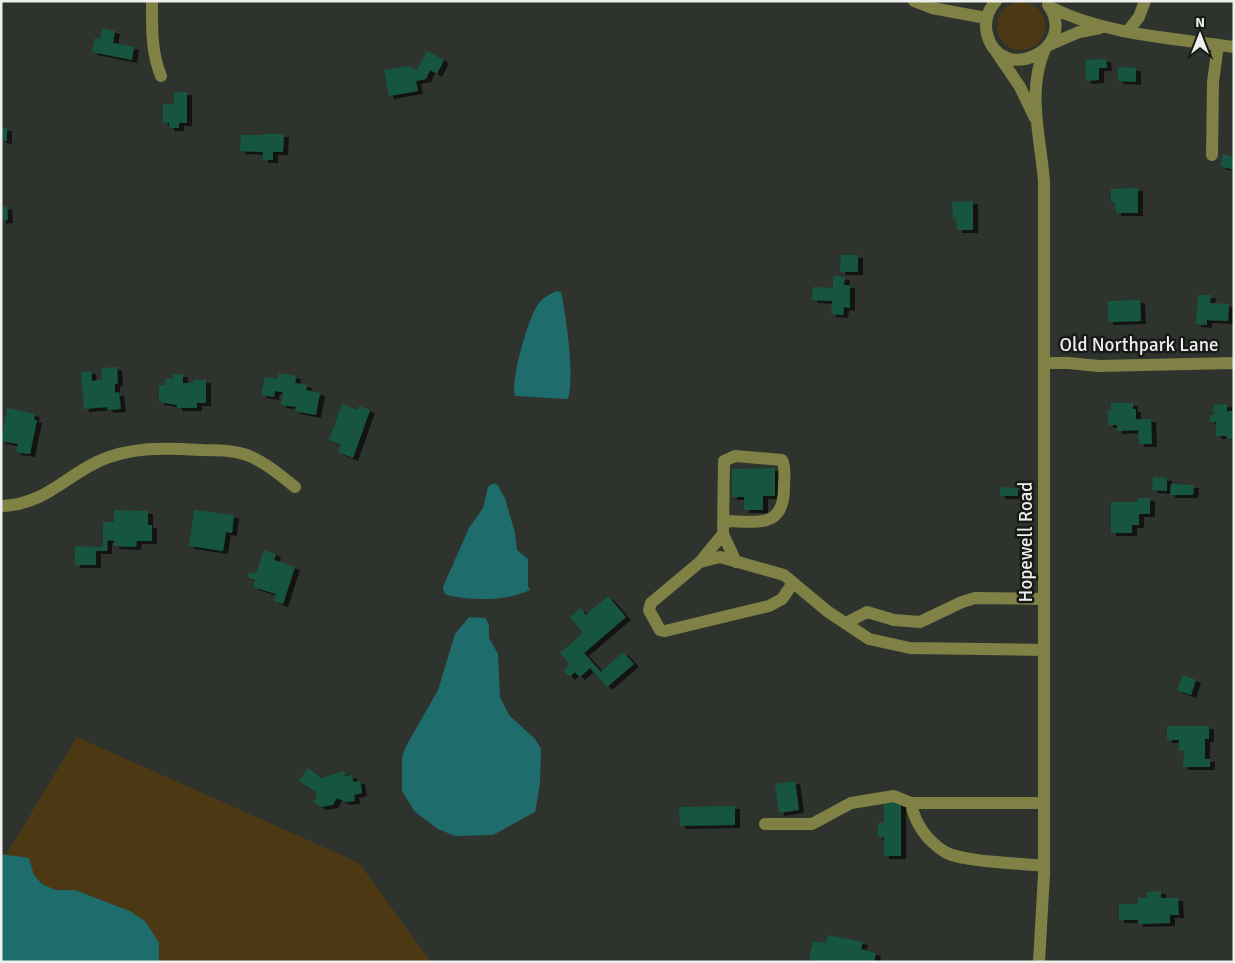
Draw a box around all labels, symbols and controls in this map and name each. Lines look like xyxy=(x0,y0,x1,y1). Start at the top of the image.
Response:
north arrow xyxy=(1175,10,1225,60)
text: N xyxy=(1195,14,1205,31)
street label: Old Northpark Lane xyxy=(1059,333,1219,357)
street label: Hopewell Road xyxy=(1014,482,1038,602)

